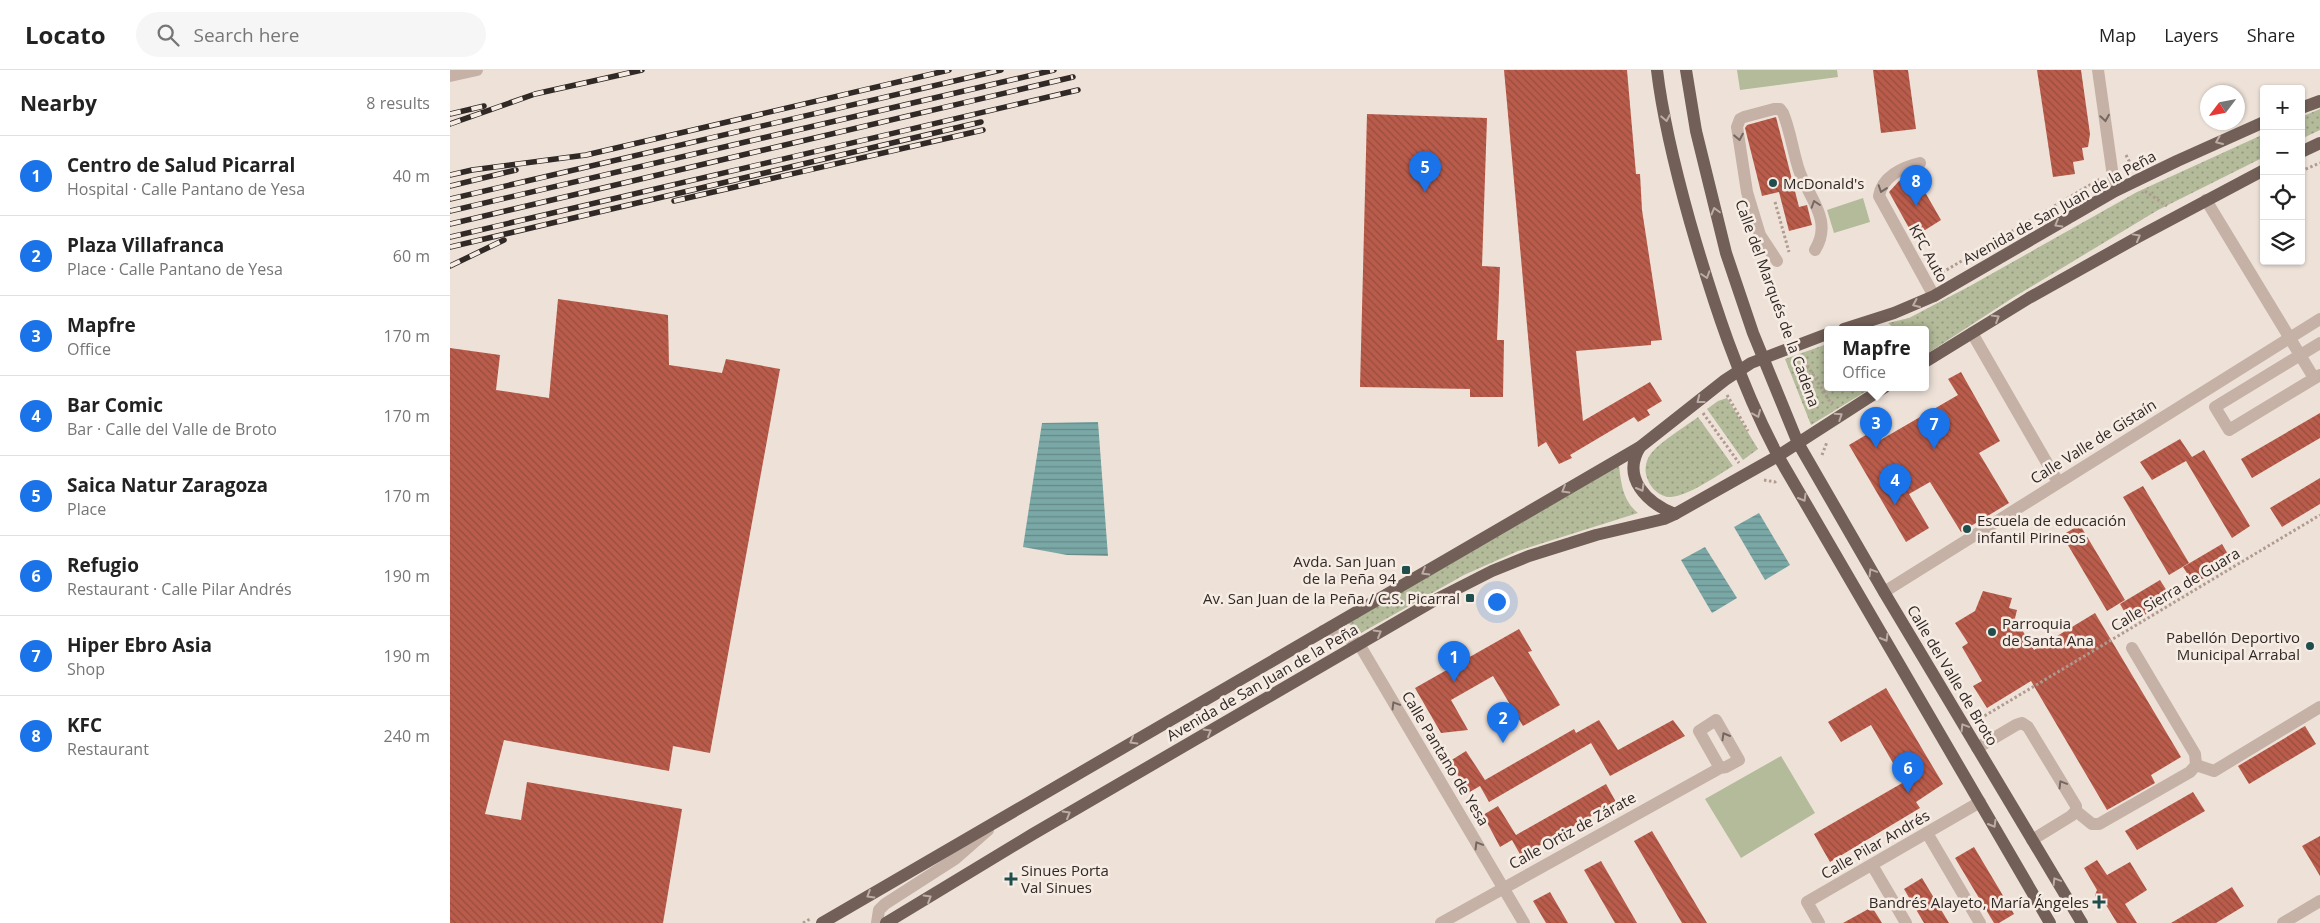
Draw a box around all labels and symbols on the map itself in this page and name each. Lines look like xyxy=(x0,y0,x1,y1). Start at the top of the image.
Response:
north arrow xyxy=(2200,85,2245,130)
one-way arrow xyxy=(1660,114,1670,122)
one-way arrow xyxy=(2100,114,2110,122)
one-way arrow xyxy=(1733,133,1743,142)
one-way arrow xyxy=(2215,135,2224,146)
street label: Avenida de San Juan de la Peña xyxy=(1959,145,2159,269)
pin: 5 xyxy=(1409,151,1441,192)
pin: 8 xyxy=(1900,165,1932,206)
place label: McDonald's xyxy=(1783,173,1865,193)
marker: McDonald's xyxy=(1767,177,1779,189)
one-way arrow xyxy=(1878,184,1888,193)
street label: Calle del Marqués de la Cadena xyxy=(1731,197,1825,409)
one-way arrow xyxy=(1811,200,1821,208)
one-way arrow xyxy=(1710,207,1721,216)
one-way arrow xyxy=(2054,218,2063,228)
street label: KFC Auto xyxy=(1905,220,1953,286)
one-way arrow xyxy=(2132,234,2141,244)
one-way arrow xyxy=(1700,271,1710,279)
one-way arrow xyxy=(1912,298,1921,309)
one-way arrow xyxy=(1991,315,2000,325)
one-way arrow xyxy=(1697,394,1706,402)
street label: Calle Valle de Gistaín xyxy=(2026,394,2160,488)
pin: 3 xyxy=(1860,407,1892,448)
pin: 7 xyxy=(1918,408,1950,449)
one-way arrow xyxy=(1751,409,1762,418)
one-way arrow xyxy=(1833,413,1842,422)
pin: 4 xyxy=(1879,464,1911,505)
one-way arrow xyxy=(1635,482,1645,491)
one-way arrow xyxy=(1562,483,1571,493)
one-way arrow xyxy=(1796,492,1806,501)
place label: Escuela de educación infantil Pirineos xyxy=(1977,510,2126,547)
marker: Escuela de educación infantil Pirineos xyxy=(1961,523,1973,535)
street label: Calle Sierra de Guara xyxy=(2107,543,2243,635)
place label: Avda. San Juan de la Peña 94 xyxy=(1293,551,1396,588)
marker: Avda. San Juan de la Peña 94 xyxy=(1400,564,1412,576)
one-way arrow xyxy=(1421,565,1430,575)
one-way arrow xyxy=(1869,568,1879,577)
place label: Av. San Juan de la Peña / C.S. Picarral xyxy=(1203,588,1460,608)
your location xyxy=(1484,589,1510,615)
marker: Av. San Juan de la Peña / C.S. Picarral xyxy=(1464,592,1476,604)
street label: Calle del Valle de Broto xyxy=(1903,601,2003,749)
place label: Parroquia de Santa Ana xyxy=(2002,613,2094,650)
street label: Avenida de San Juan de la Peña xyxy=(1163,619,1361,745)
marker: Parroquia de Santa Ana xyxy=(1986,626,1998,638)
place label: Pabellón Deportivo Municipal Arrabal xyxy=(2166,627,2300,664)
one-way arrow xyxy=(1373,629,1382,639)
one-way arrow xyxy=(1878,633,1888,642)
marker: Pabellón Deportivo Municipal Arrabal xyxy=(2304,640,2316,652)
pin: 1 xyxy=(1438,641,1470,682)
street label: Calle Pantano de Yesa xyxy=(1398,687,1494,829)
one-way arrow xyxy=(1392,701,1402,710)
pin: 2 xyxy=(1487,702,1519,743)
one-way arrow xyxy=(1961,723,1971,732)
one-way arrow xyxy=(1202,729,1211,739)
one-way arrow xyxy=(1722,732,1732,741)
one-way arrow xyxy=(1130,735,1139,745)
pin: 6 xyxy=(1892,752,1924,793)
one-way arrow xyxy=(2059,781,2069,790)
street label: Calle Ortiz de Zárate xyxy=(1505,787,1639,873)
street label: Calle Pilar Andrés xyxy=(1817,805,1933,883)
one-way arrow xyxy=(1062,811,1071,821)
one-way arrow xyxy=(1986,819,1996,828)
one-way arrow xyxy=(1475,841,1485,850)
place label: Sinues Porta Val Sinues xyxy=(1021,860,1109,897)
marker: Sinues Porta Val Sinues xyxy=(1005,873,1017,885)
one-way arrow xyxy=(2053,878,2063,887)
one-way arrow xyxy=(867,888,876,898)
place label: Bandrés Alayeto, María Ángeles xyxy=(1869,892,2089,912)
one-way arrow xyxy=(922,894,931,904)
marker: Bandrés Alayeto, María Ángeles xyxy=(2093,896,2105,908)

